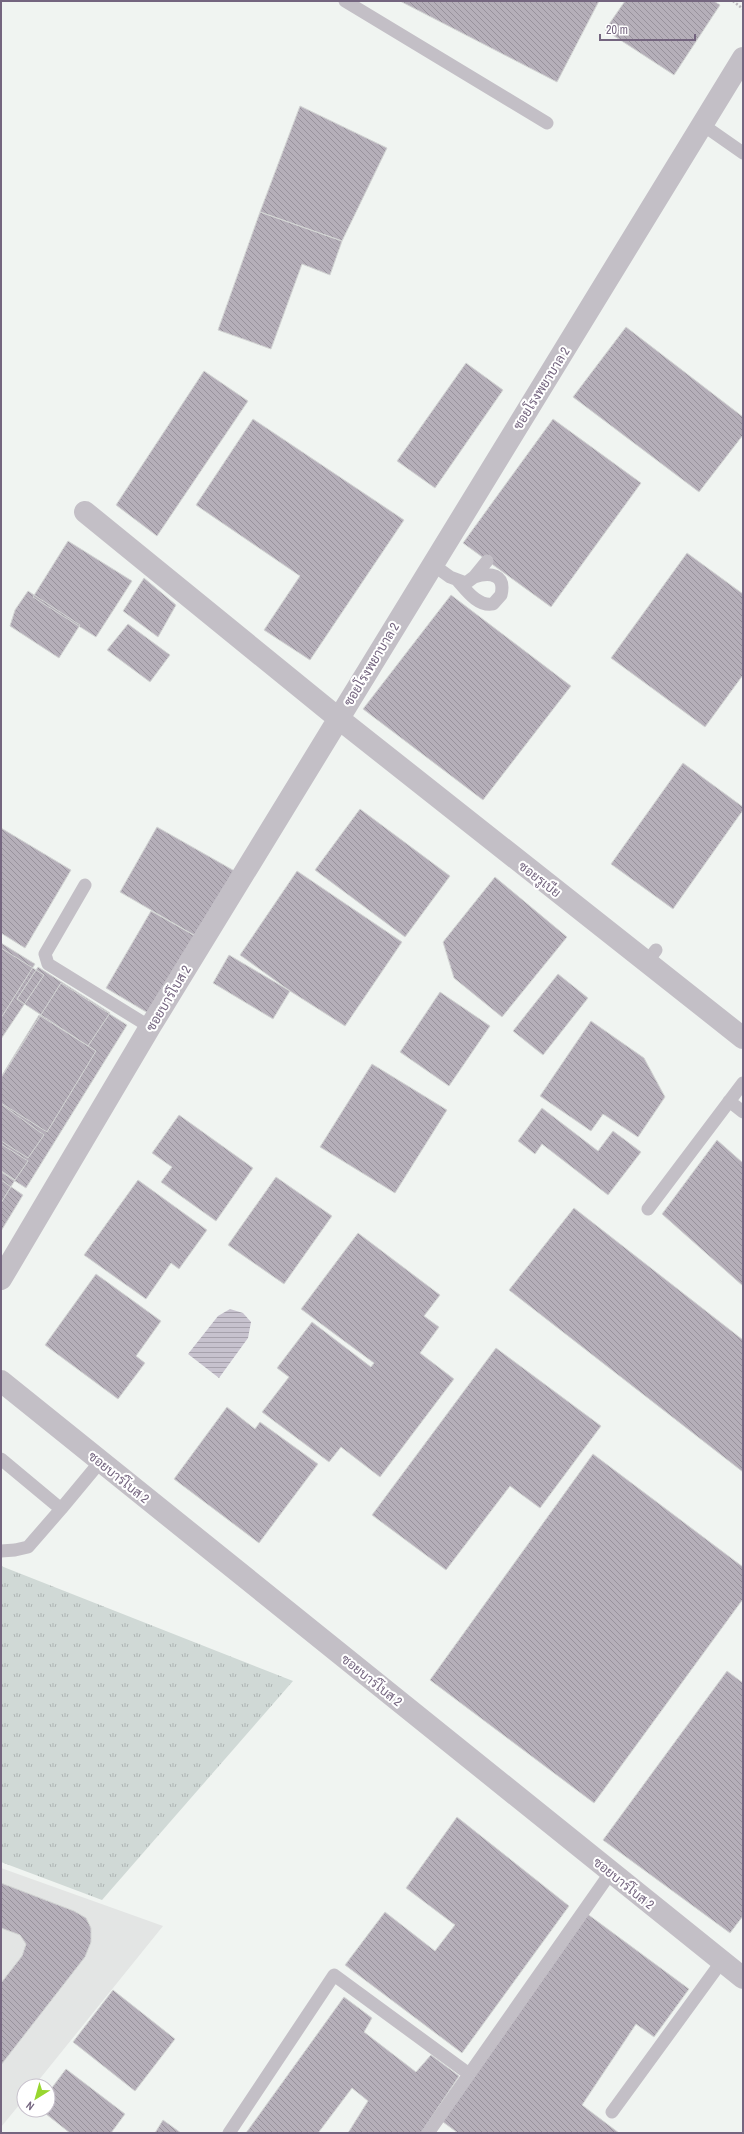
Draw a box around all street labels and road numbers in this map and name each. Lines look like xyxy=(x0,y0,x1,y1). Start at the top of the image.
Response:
street label: ซอยโรงพยาบาล 2 xyxy=(509,344,574,433)
street label: ซอยโรงพยาบาล 2 xyxy=(340,619,403,709)
street label: ซอยรูเบีย xyxy=(514,857,565,902)
street label: ซอยบาร์โบส 2 xyxy=(141,962,195,1034)
street label: ซอยบาร์โบส 2 xyxy=(85,1447,153,1507)
street label: ซอยบาร์โบส 2 xyxy=(338,1650,406,1710)
street label: ซอยบาร์โบส 2 xyxy=(590,1853,658,1913)

